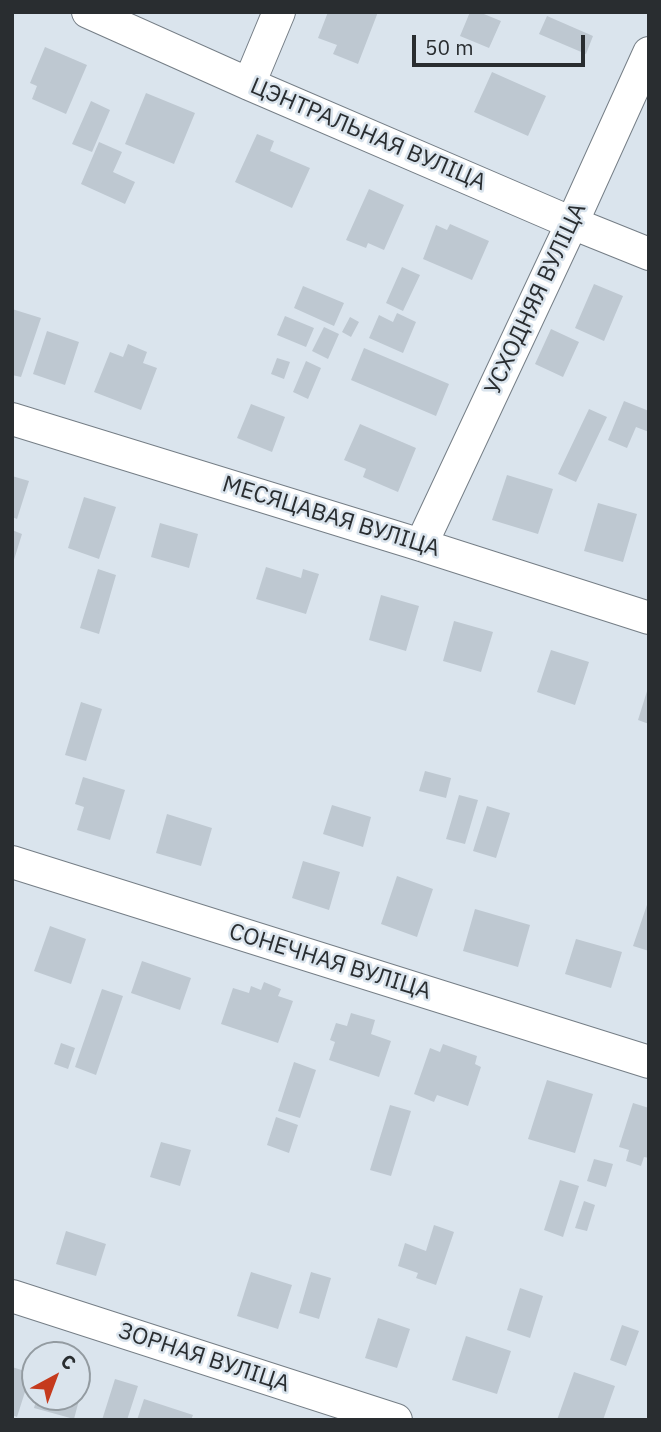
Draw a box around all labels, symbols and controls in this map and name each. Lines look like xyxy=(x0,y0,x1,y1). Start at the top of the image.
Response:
scale bar xyxy=(416,21,589,65)
text: 50 m xyxy=(425,33,474,61)
street label: ЦЭНТРАЛЬНАЯ ВУЛІЦА xyxy=(246,73,490,197)
street label: УСХОДНЯЯ ВУЛІЦА xyxy=(480,199,592,399)
street label: МЕСЯЦАВАЯ ВУЛІЦА xyxy=(219,471,443,563)
street label: СОНЕЧНАЯ ВУЛІЦА xyxy=(226,918,434,1006)
street label: ЗОРНАЯ ВУЛІЦА xyxy=(115,1317,293,1399)
north arrow xyxy=(21,1341,91,1411)
text: С xyxy=(56,1349,81,1375)

